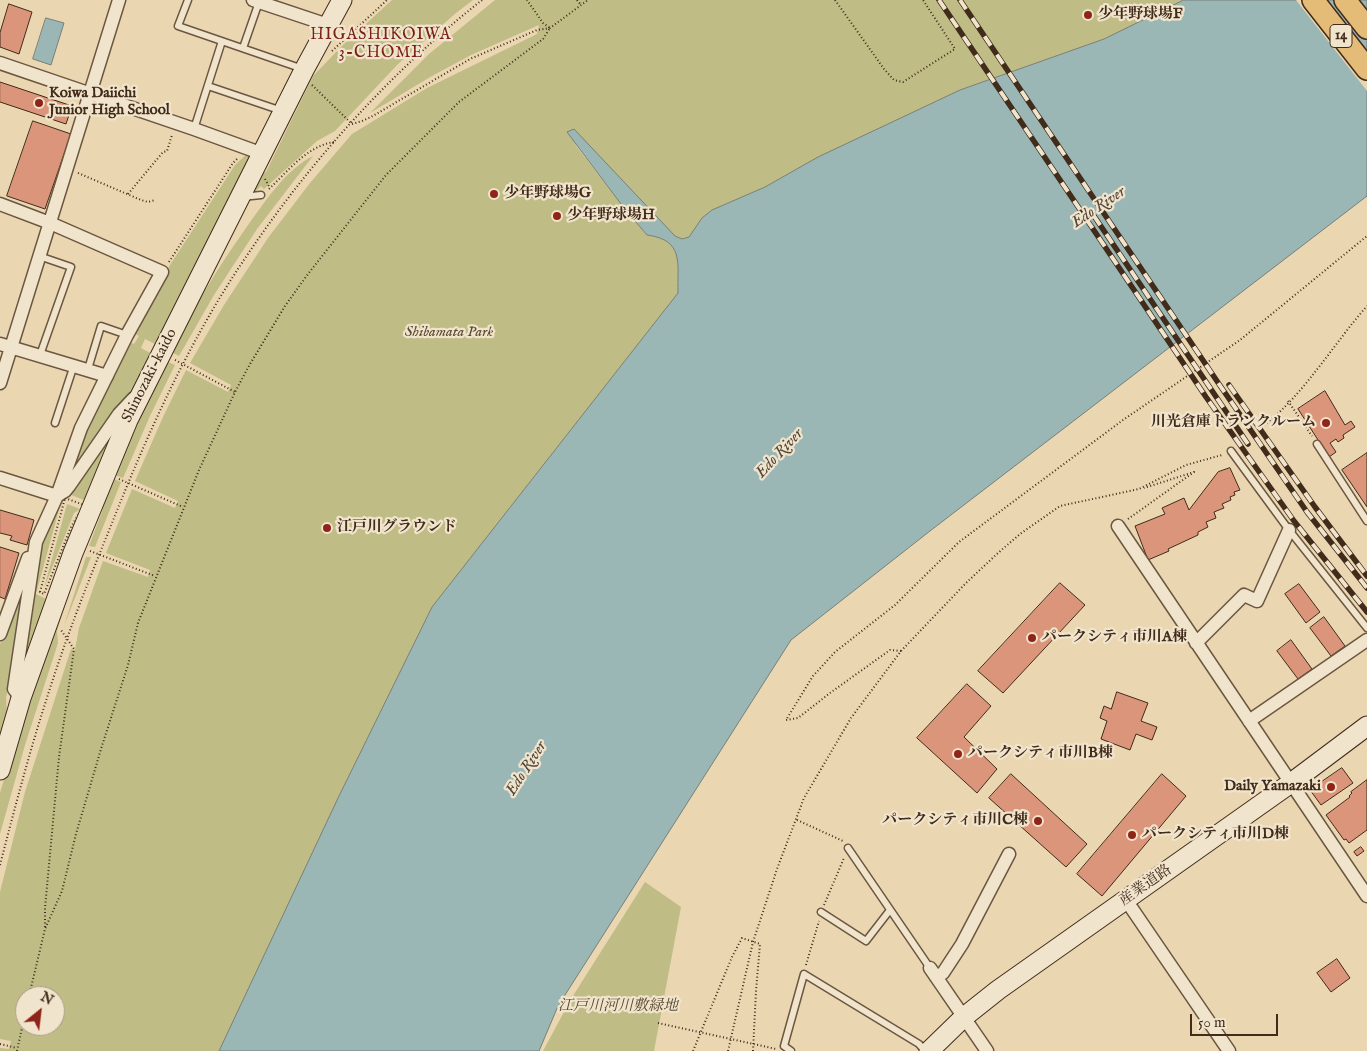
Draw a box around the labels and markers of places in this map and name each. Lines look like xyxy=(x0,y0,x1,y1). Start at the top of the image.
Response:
place label: 少年野球場F xyxy=(1098,6,1183,24)
marker: 少年野球場F xyxy=(1082,9,1094,21)
place label: Koiwa Daiichi Junior High School xyxy=(49,85,170,120)
marker: Koiwa Daiichi Junior High School xyxy=(33,97,45,109)
place label: 少年野球場G xyxy=(504,185,591,203)
marker: 少年野球場G xyxy=(488,188,500,200)
place label: 少年野球場H xyxy=(567,207,655,225)
marker: 少年野球場H xyxy=(551,210,563,222)
place label: 川光倉庫トランクルーム xyxy=(1151,414,1316,432)
marker: 川光倉庫トランクルーム xyxy=(1320,417,1332,429)
place label: 江戸川グラウンド xyxy=(337,519,457,537)
marker: 江戸川グラウンド xyxy=(321,522,333,534)
place label: パークシティ市川A棟 xyxy=(1042,629,1187,647)
marker: パークシティ市川A棟 xyxy=(1026,632,1038,644)
place label: パークシティ市川B棟 xyxy=(968,745,1113,763)
marker: パークシティ市川B棟 xyxy=(952,748,964,760)
place label: Daily Yamazaki xyxy=(1224,778,1321,796)
marker: Daily Yamazaki xyxy=(1325,781,1337,793)
place label: パークシティ市川C棟 xyxy=(882,812,1028,830)
marker: パークシティ市川C棟 xyxy=(1032,815,1044,827)
place label: パークシティ市川D棟 xyxy=(1142,826,1289,844)
marker: パークシティ市川D棟 xyxy=(1126,829,1138,841)

